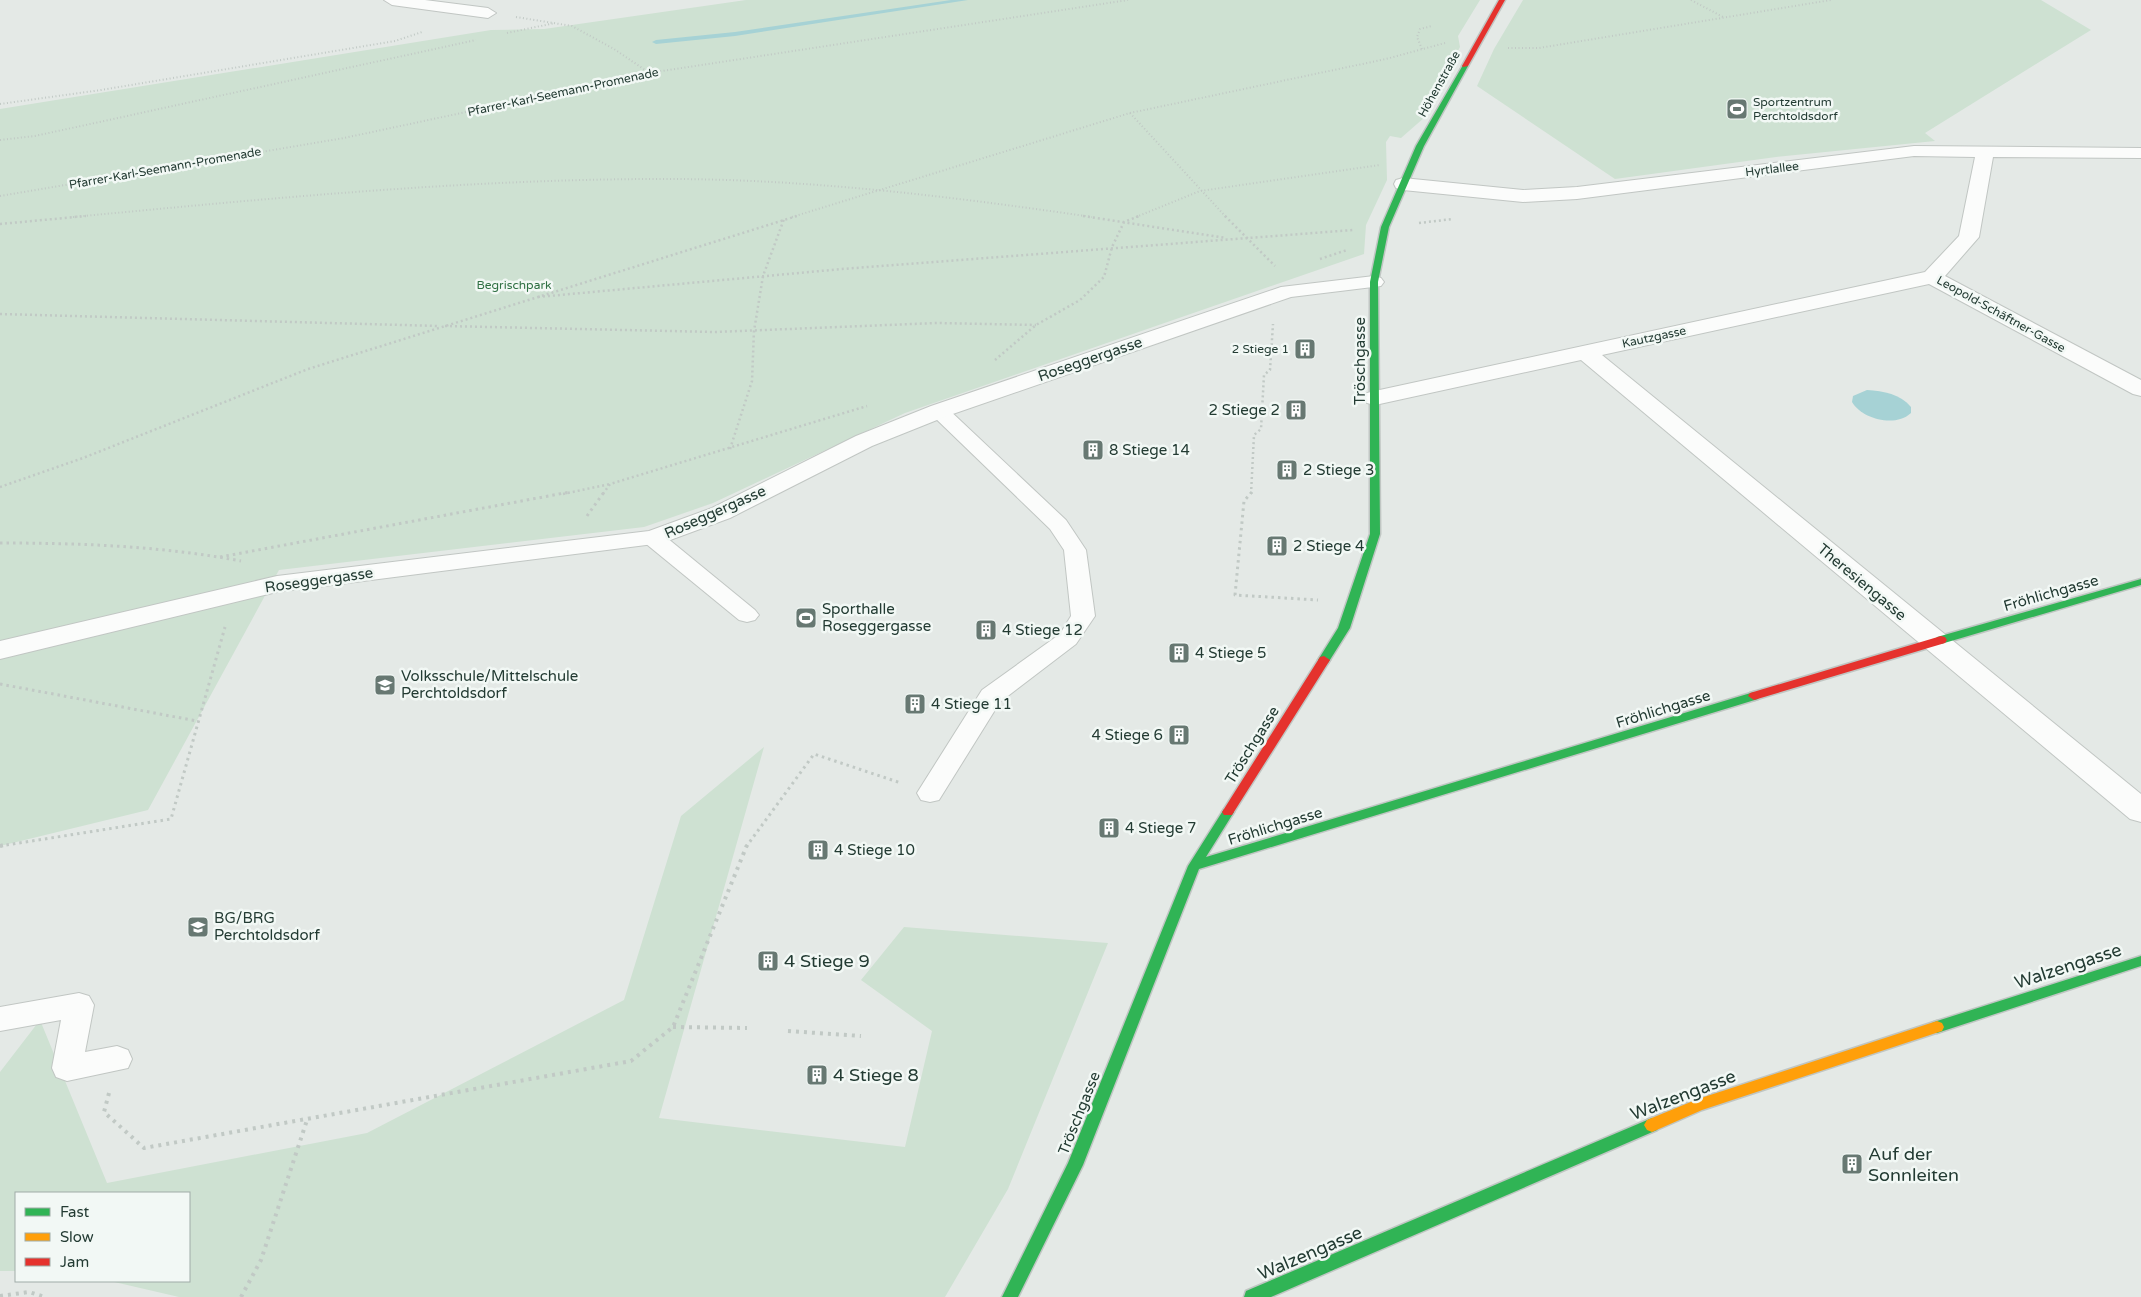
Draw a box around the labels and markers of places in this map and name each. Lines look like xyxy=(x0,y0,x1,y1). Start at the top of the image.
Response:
place label: Sportzentrum Perchtoldsdorf xyxy=(1753,95,1838,123)
sports icon: Sportzentrum Perchtoldsdorf xyxy=(1725,97,1749,121)
building icon: 2 Stiege 1 xyxy=(1293,337,1317,361)
place label: 2 Stiege 1 xyxy=(1232,342,1289,356)
building icon: 2 Stiege 2 xyxy=(1284,398,1308,422)
place label: 2 Stiege 2 xyxy=(1209,401,1280,419)
building icon: 8 Stiege 14 xyxy=(1081,438,1105,462)
place label: 8 Stiege 14 xyxy=(1109,441,1190,459)
building icon: 2 Stiege 3 xyxy=(1275,458,1299,482)
place label: 2 Stiege 3 xyxy=(1303,461,1374,479)
building icon: 2 Stiege 4 xyxy=(1265,534,1289,558)
place label: 2 Stiege 4 xyxy=(1293,537,1364,555)
place label: Sporthalle Roseggergasse xyxy=(822,600,931,635)
sports icon: Sporthalle Roseggergasse xyxy=(794,606,818,630)
building icon: 4 Stiege 12 xyxy=(974,618,998,642)
place label: 4 Stiege 12 xyxy=(1002,621,1083,639)
building icon: 4 Stiege 5 xyxy=(1167,641,1191,665)
place label: 4 Stiege 5 xyxy=(1195,644,1266,662)
place label: Volksschule/Mittelschule Perchtoldsdorf xyxy=(401,667,578,702)
school or university icon: Volksschule/Mittelschule Perchtoldsdorf xyxy=(373,673,397,697)
building icon: 4 Stiege 11 xyxy=(903,692,927,716)
place label: 4 Stiege 11 xyxy=(931,695,1012,713)
building icon: 4 Stiege 6 xyxy=(1167,723,1191,747)
place label: 4 Stiege 6 xyxy=(1092,726,1163,744)
building icon: 4 Stiege 7 xyxy=(1097,816,1121,840)
place label: 4 Stiege 7 xyxy=(1125,819,1196,837)
building icon: 4 Stiege 10 xyxy=(806,838,830,862)
place label: 4 Stiege 10 xyxy=(834,841,915,859)
place label: BG/BRG Perchtoldsdorf xyxy=(214,909,320,944)
school or university icon: BG/BRG Perchtoldsdorf xyxy=(186,915,210,939)
building icon: 4 Stiege 9 xyxy=(756,949,780,973)
place label: 4 Stiege 9 xyxy=(784,950,870,972)
building icon: 4 Stiege 8 xyxy=(805,1063,829,1087)
place label: 4 Stiege 8 xyxy=(833,1064,919,1086)
place label: Auf der Sonnleiten xyxy=(1868,1143,1959,1186)
building icon: Auf der Sonnleiten xyxy=(1840,1152,1864,1176)

